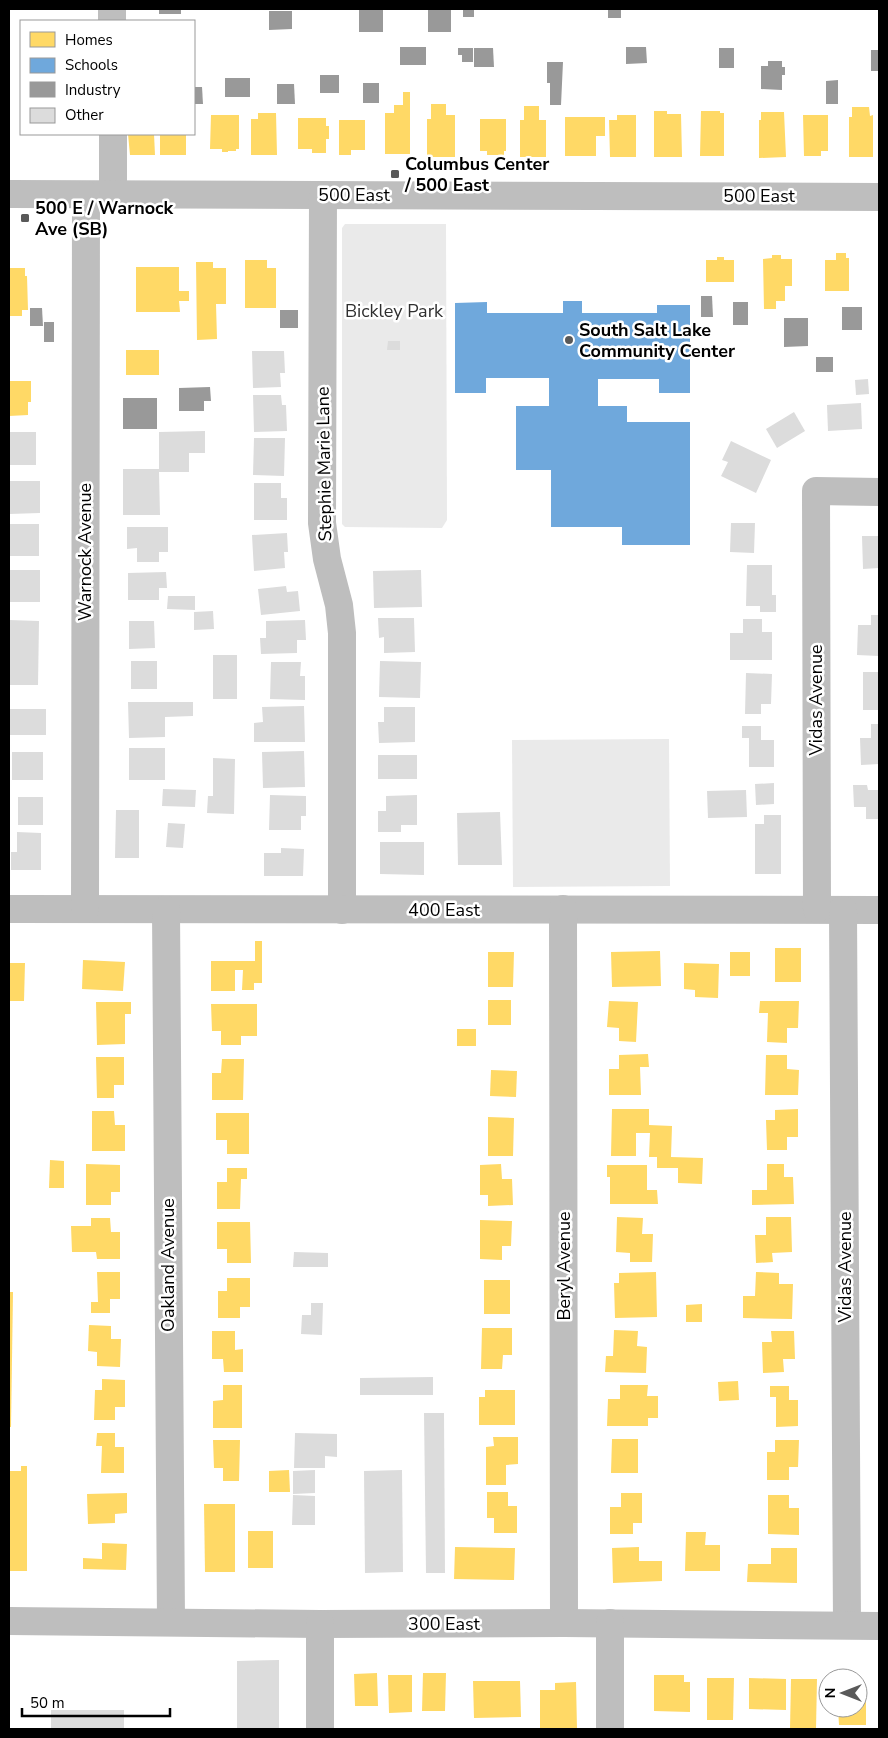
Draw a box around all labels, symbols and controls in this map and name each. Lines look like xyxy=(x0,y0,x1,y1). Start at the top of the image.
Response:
legend xyxy=(20,20,195,135)
text: Homes xyxy=(65,30,113,50)
text: Schools xyxy=(65,55,118,75)
text: Industry xyxy=(65,80,121,100)
text: Other xyxy=(65,105,104,125)
place label: Columbus Center / 500 East xyxy=(404,152,549,197)
marker: Columbus Center / 500 East xyxy=(389,168,401,180)
street label: 500 East xyxy=(318,183,391,207)
street label: 500 East xyxy=(723,184,796,208)
place label: 500 E / Warnock Ave (SB) xyxy=(35,196,174,241)
marker: 500 E / Warnock Ave (SB) xyxy=(19,212,31,224)
park label: Bickley Park xyxy=(345,299,444,323)
place label: South Salt Lake Community Center xyxy=(579,318,735,363)
marker: South Salt Lake Community Center xyxy=(563,334,575,346)
street label: Stephie Marie Lane xyxy=(311,386,337,542)
street label: Warnock Avenue xyxy=(73,483,97,621)
street label: Vidas Avenue xyxy=(804,644,828,757)
street label: 400 East xyxy=(408,898,481,922)
street label: Oakland Avenue xyxy=(156,1198,180,1332)
street label: Beryl Avenue xyxy=(552,1211,576,1321)
street label: Vidas Avenue xyxy=(833,1211,857,1324)
street label: 300 East xyxy=(408,1612,481,1636)
north arrow xyxy=(818,1668,868,1718)
scale bar xyxy=(22,1686,170,1718)
text: N xyxy=(821,1688,840,1698)
text: 50 m xyxy=(30,1693,65,1713)

